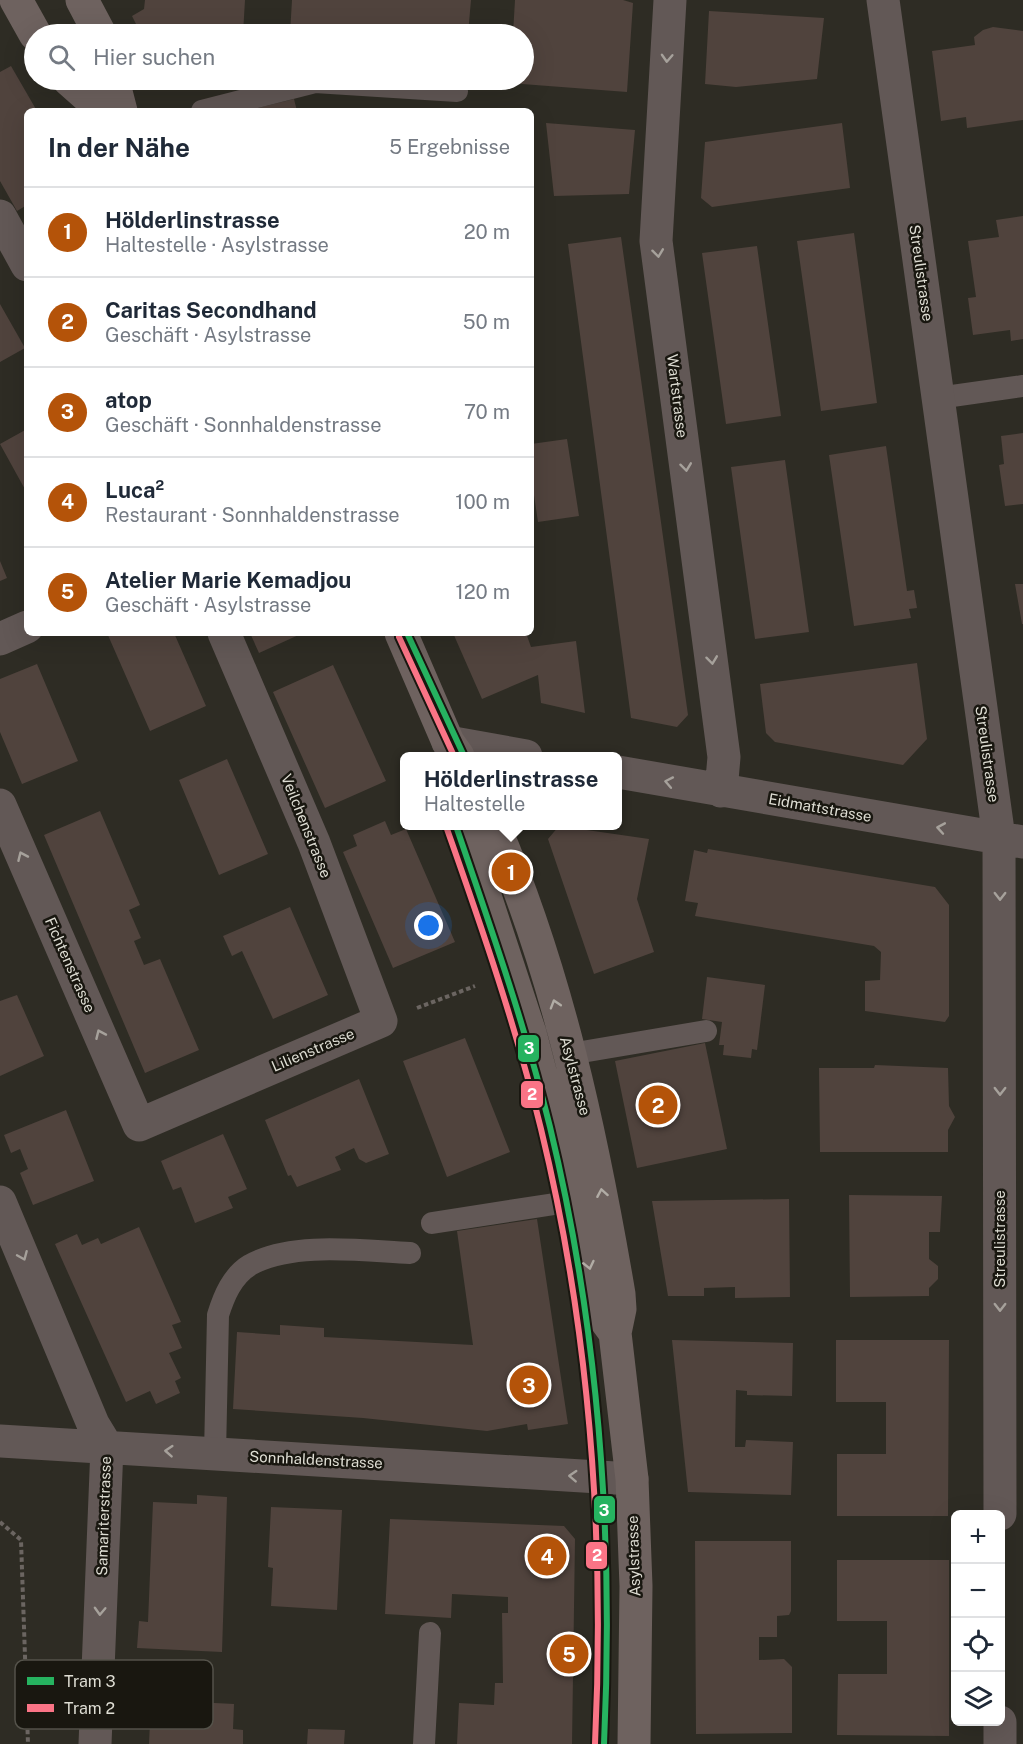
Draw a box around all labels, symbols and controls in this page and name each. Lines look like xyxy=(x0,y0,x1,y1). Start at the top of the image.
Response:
search box xyxy=(24,24,534,90)
icon: search xyxy=(45,41,78,74)
text: Hier suchen xyxy=(93,44,215,70)
one-way arrow xyxy=(661,54,674,63)
text: In der Nähe xyxy=(48,132,190,163)
text: 5 Ergebnisse xyxy=(389,135,510,159)
text: Hölderlinstrasse xyxy=(105,207,280,233)
text: 1 xyxy=(63,220,72,244)
text: 20 m xyxy=(464,220,510,244)
street label: Streulistrasse xyxy=(906,223,937,322)
text: Haltestelle · Asylstrasse xyxy=(105,233,329,257)
one-way arrow xyxy=(651,248,664,258)
text: Caritas Secondhand xyxy=(105,297,317,323)
text: 2 xyxy=(61,310,74,334)
text: 50 m xyxy=(463,310,510,334)
text: Geschäft · Asylstrasse xyxy=(105,323,311,347)
street label: Wartstrasse xyxy=(664,353,691,439)
text: atop xyxy=(105,387,152,413)
text: 3 xyxy=(61,400,74,424)
text: 70 m xyxy=(464,400,510,424)
text: Geschäft · Sonnhaldenstrasse xyxy=(105,413,382,437)
one-way arrow xyxy=(680,463,692,472)
text: Luca² xyxy=(105,477,164,503)
text: 4 xyxy=(61,490,74,514)
text: 100 m xyxy=(455,490,510,514)
text: Restaurant · Sonnhaldenstrasse xyxy=(105,503,400,527)
text: Atelier Marie Kemadjou xyxy=(105,567,351,593)
text: 5 xyxy=(61,580,74,604)
text: 120 m xyxy=(456,580,510,604)
text: Geschäft · Asylstrasse xyxy=(105,593,311,617)
one-way arrow xyxy=(705,656,717,665)
street label: Streulistrasse xyxy=(972,704,1003,803)
popup xyxy=(400,752,622,830)
text: Hölderlinstrasse xyxy=(424,766,598,792)
street label: Veilchenstrasse xyxy=(278,771,335,880)
one-way arrow xyxy=(665,776,675,789)
street label: Eidmattstrasse xyxy=(767,790,873,825)
text: Haltestelle xyxy=(424,792,525,816)
one-way arrow xyxy=(937,822,947,835)
pin: 1 xyxy=(492,850,530,894)
one-way arrow xyxy=(17,851,29,862)
one-way arrow xyxy=(994,892,1006,901)
your location xyxy=(414,911,443,940)
street label: Fichtenstrasse xyxy=(42,915,99,1015)
one-way arrow xyxy=(550,999,562,1010)
street label: Lilienstrasse xyxy=(269,1024,357,1075)
one-way arrow xyxy=(95,1030,107,1041)
line badge: 3 xyxy=(517,1034,540,1063)
street label: Asylstrasse xyxy=(557,1035,594,1117)
text: 3 xyxy=(524,1039,534,1058)
line badge: 2 xyxy=(520,1080,544,1109)
pin: 2 xyxy=(638,1082,678,1128)
text: 2 xyxy=(527,1085,537,1104)
one-way arrow xyxy=(994,1087,1006,1096)
one-way arrow xyxy=(596,1188,609,1198)
street label: Streulistrasse xyxy=(991,1190,1008,1288)
one-way arrow xyxy=(16,1250,28,1261)
one-way arrow xyxy=(581,1260,594,1270)
one-way arrow xyxy=(994,1303,1006,1312)
pin: 3 xyxy=(510,1362,548,1408)
one-way arrow xyxy=(164,1445,173,1458)
street label: Sonnhaldenstrasse xyxy=(249,1448,383,1471)
street label: Samariterstrasse xyxy=(93,1456,114,1576)
one-way arrow xyxy=(569,1469,578,1482)
line badge: 3 xyxy=(593,1495,616,1524)
text: 3 xyxy=(599,1501,609,1520)
map controls xyxy=(951,1510,1005,1726)
button: + xyxy=(951,1510,1005,1564)
street label: Asylstrasse xyxy=(624,1515,643,1597)
pin: 4 xyxy=(528,1534,566,1578)
line badge: 2 xyxy=(585,1541,608,1570)
text: 2 xyxy=(592,1546,602,1565)
button: − xyxy=(951,1564,1005,1618)
one-way arrow xyxy=(94,1606,107,1615)
button: locate xyxy=(951,1618,1005,1672)
pin: 5 xyxy=(550,1632,588,1676)
legend xyxy=(15,1660,213,1729)
text: Tram 3 xyxy=(64,1672,116,1691)
button: layers xyxy=(951,1672,1005,1726)
text: Tram 2 xyxy=(64,1699,115,1718)

